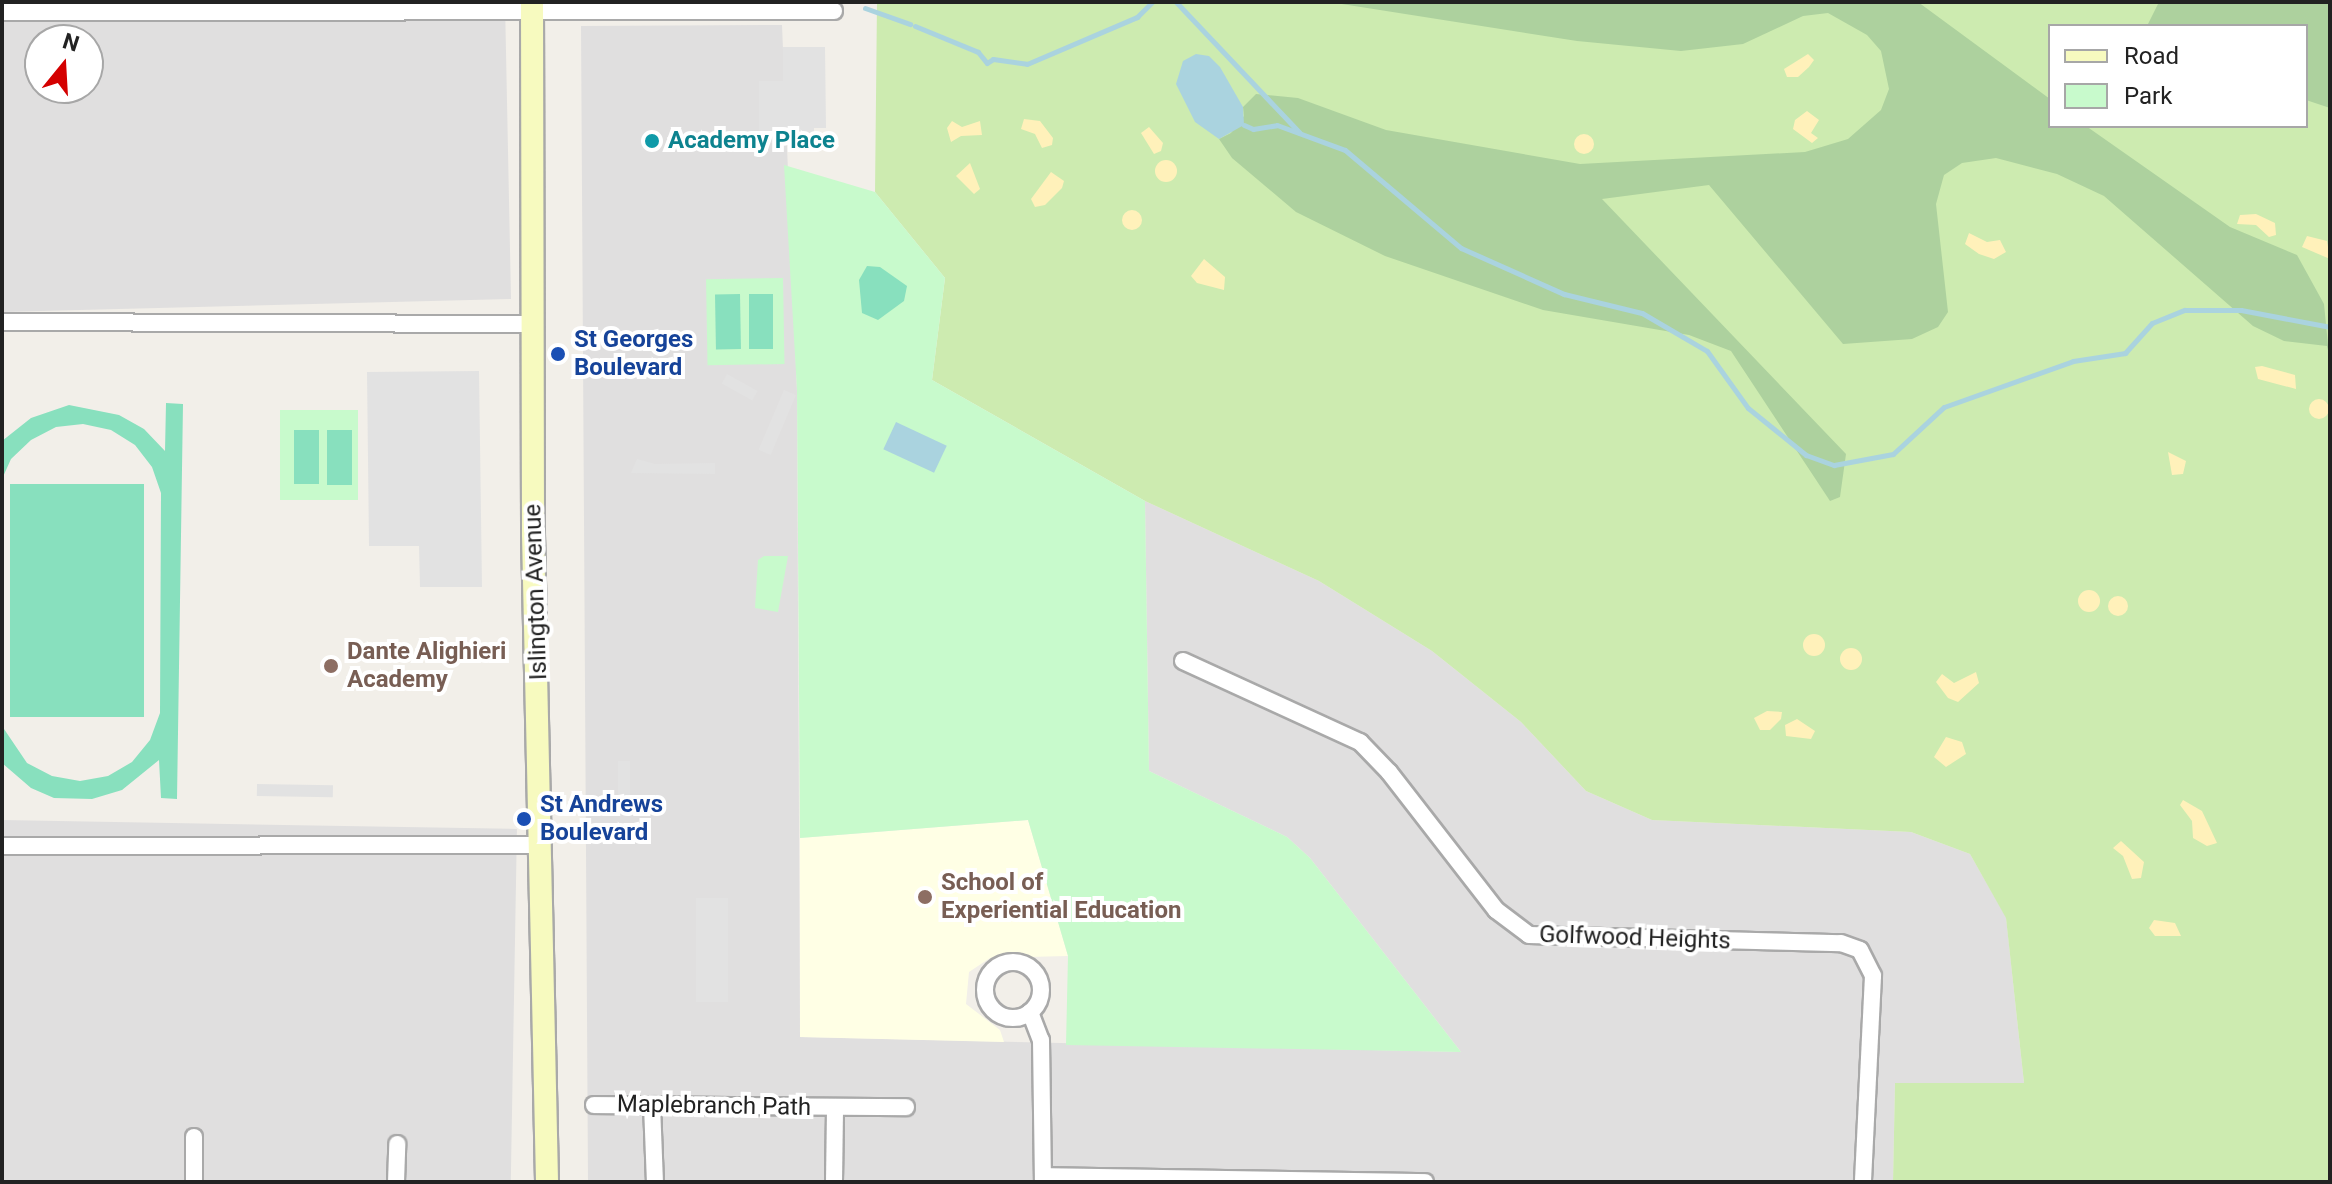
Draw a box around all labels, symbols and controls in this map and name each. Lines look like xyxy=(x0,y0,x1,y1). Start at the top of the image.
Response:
north arrow xyxy=(24,24,104,104)
legend xyxy=(2048,24,2308,128)
text: N xyxy=(60,28,82,57)
text: Road xyxy=(2124,42,2179,70)
text: Park xyxy=(2124,82,2172,110)
place label: Academy Place xyxy=(668,127,835,155)
marker: Academy Place xyxy=(643,132,661,150)
place label: St Georges Boulevard xyxy=(574,326,693,382)
marker: St Georges Boulevard xyxy=(549,345,567,363)
street label: Islington Avenue xyxy=(519,503,553,681)
place label: Dante Alighieri Academy xyxy=(347,638,506,694)
marker: Dante Alighieri Academy xyxy=(322,657,340,675)
place label: St Andrews Boulevard xyxy=(540,791,663,847)
marker: St Andrews Boulevard xyxy=(515,810,533,828)
place label: School of Experiential Education xyxy=(941,869,1181,925)
marker: School of Experiential Education xyxy=(916,888,934,906)
street label: Golfwood Heights xyxy=(1539,920,1731,956)
street label: Maplebranch Path xyxy=(617,1090,811,1122)

